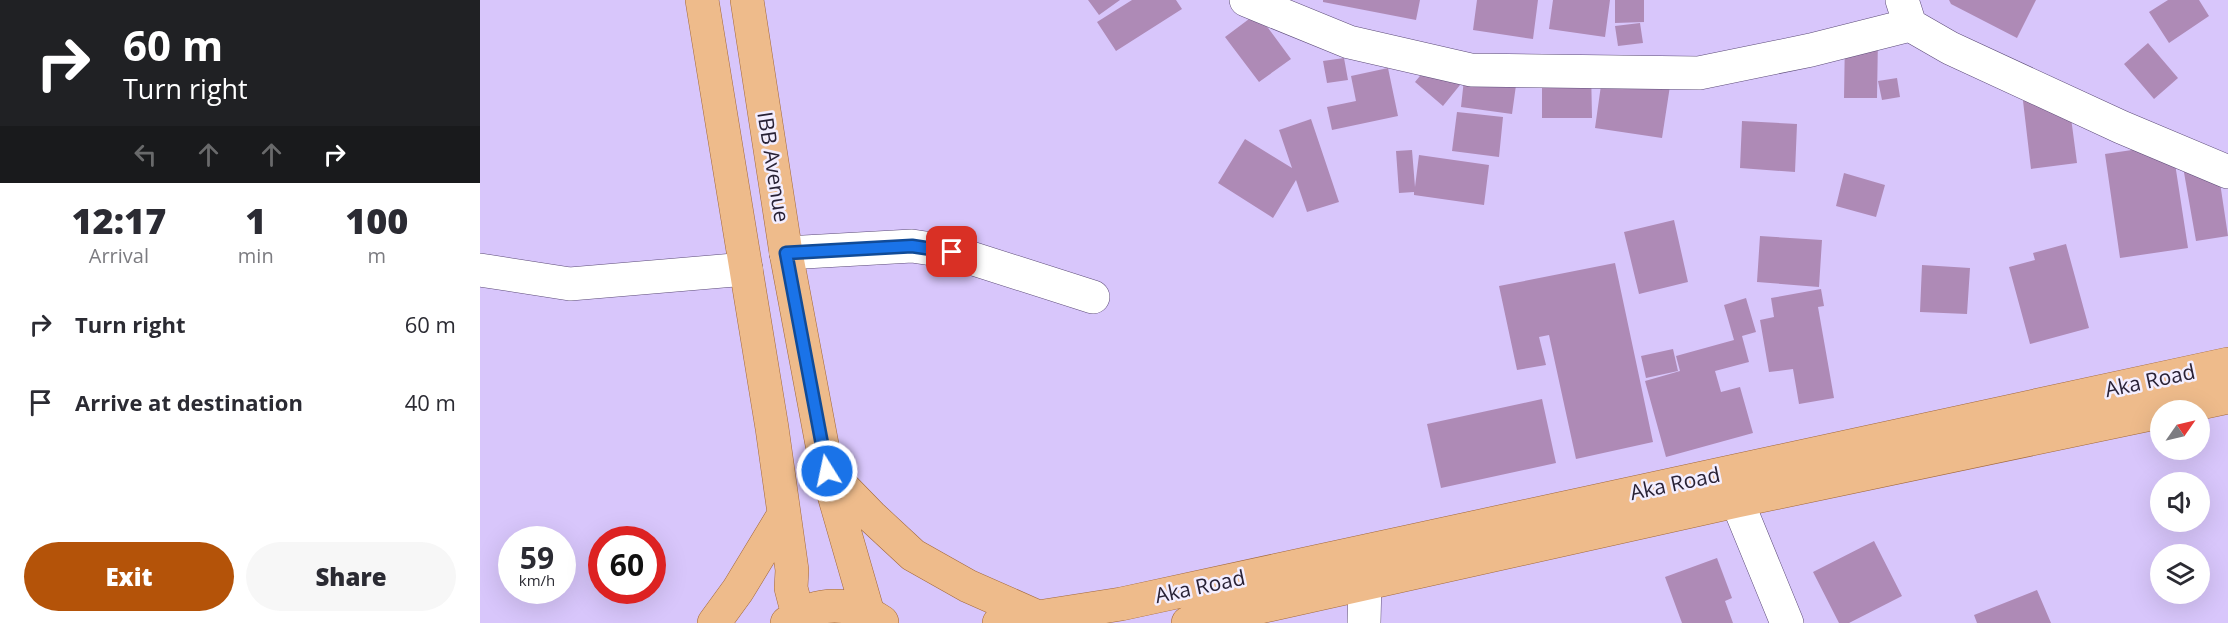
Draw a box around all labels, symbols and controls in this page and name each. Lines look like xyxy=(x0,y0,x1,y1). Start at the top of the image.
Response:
text: 60 m xyxy=(123,16,223,73)
icon: right xyxy=(24,24,102,102)
text: Turn right xyxy=(123,70,248,107)
street label: IBB Avenue xyxy=(751,110,797,224)
icon: left xyxy=(129,138,162,171)
icon: ahead xyxy=(192,138,225,171)
icon: ahead xyxy=(255,138,288,171)
icon: right xyxy=(318,138,351,171)
text: 12:17 xyxy=(72,196,166,245)
text: 1 xyxy=(245,196,266,245)
text: 100 xyxy=(345,196,408,245)
pin xyxy=(926,226,977,277)
icon: arrive xyxy=(935,235,968,268)
text: Arrival xyxy=(89,242,149,269)
text: min xyxy=(238,242,274,269)
text: m xyxy=(368,242,386,269)
icon: right xyxy=(24,308,57,341)
text: Turn right xyxy=(75,309,186,339)
text: 60 m xyxy=(405,309,456,339)
street label: Aka Road xyxy=(2102,357,2197,403)
icon: arrive xyxy=(24,386,57,419)
text: Arrive at destination xyxy=(75,387,303,417)
text: 40 m xyxy=(405,387,456,417)
north arrow xyxy=(2150,400,2210,460)
map controls xyxy=(2150,400,2210,604)
position arrow xyxy=(795,439,859,503)
street label: Aka Road xyxy=(1627,460,1722,506)
button: sound xyxy=(2150,472,2210,532)
speed limit sign: 60 xyxy=(588,526,666,604)
text: 59 xyxy=(520,537,554,578)
button: Exit xyxy=(24,542,234,611)
button: Share xyxy=(246,542,456,611)
button: layers xyxy=(2150,544,2210,604)
street label: Aka Road xyxy=(1152,563,1247,609)
text: km/h xyxy=(519,570,555,590)

